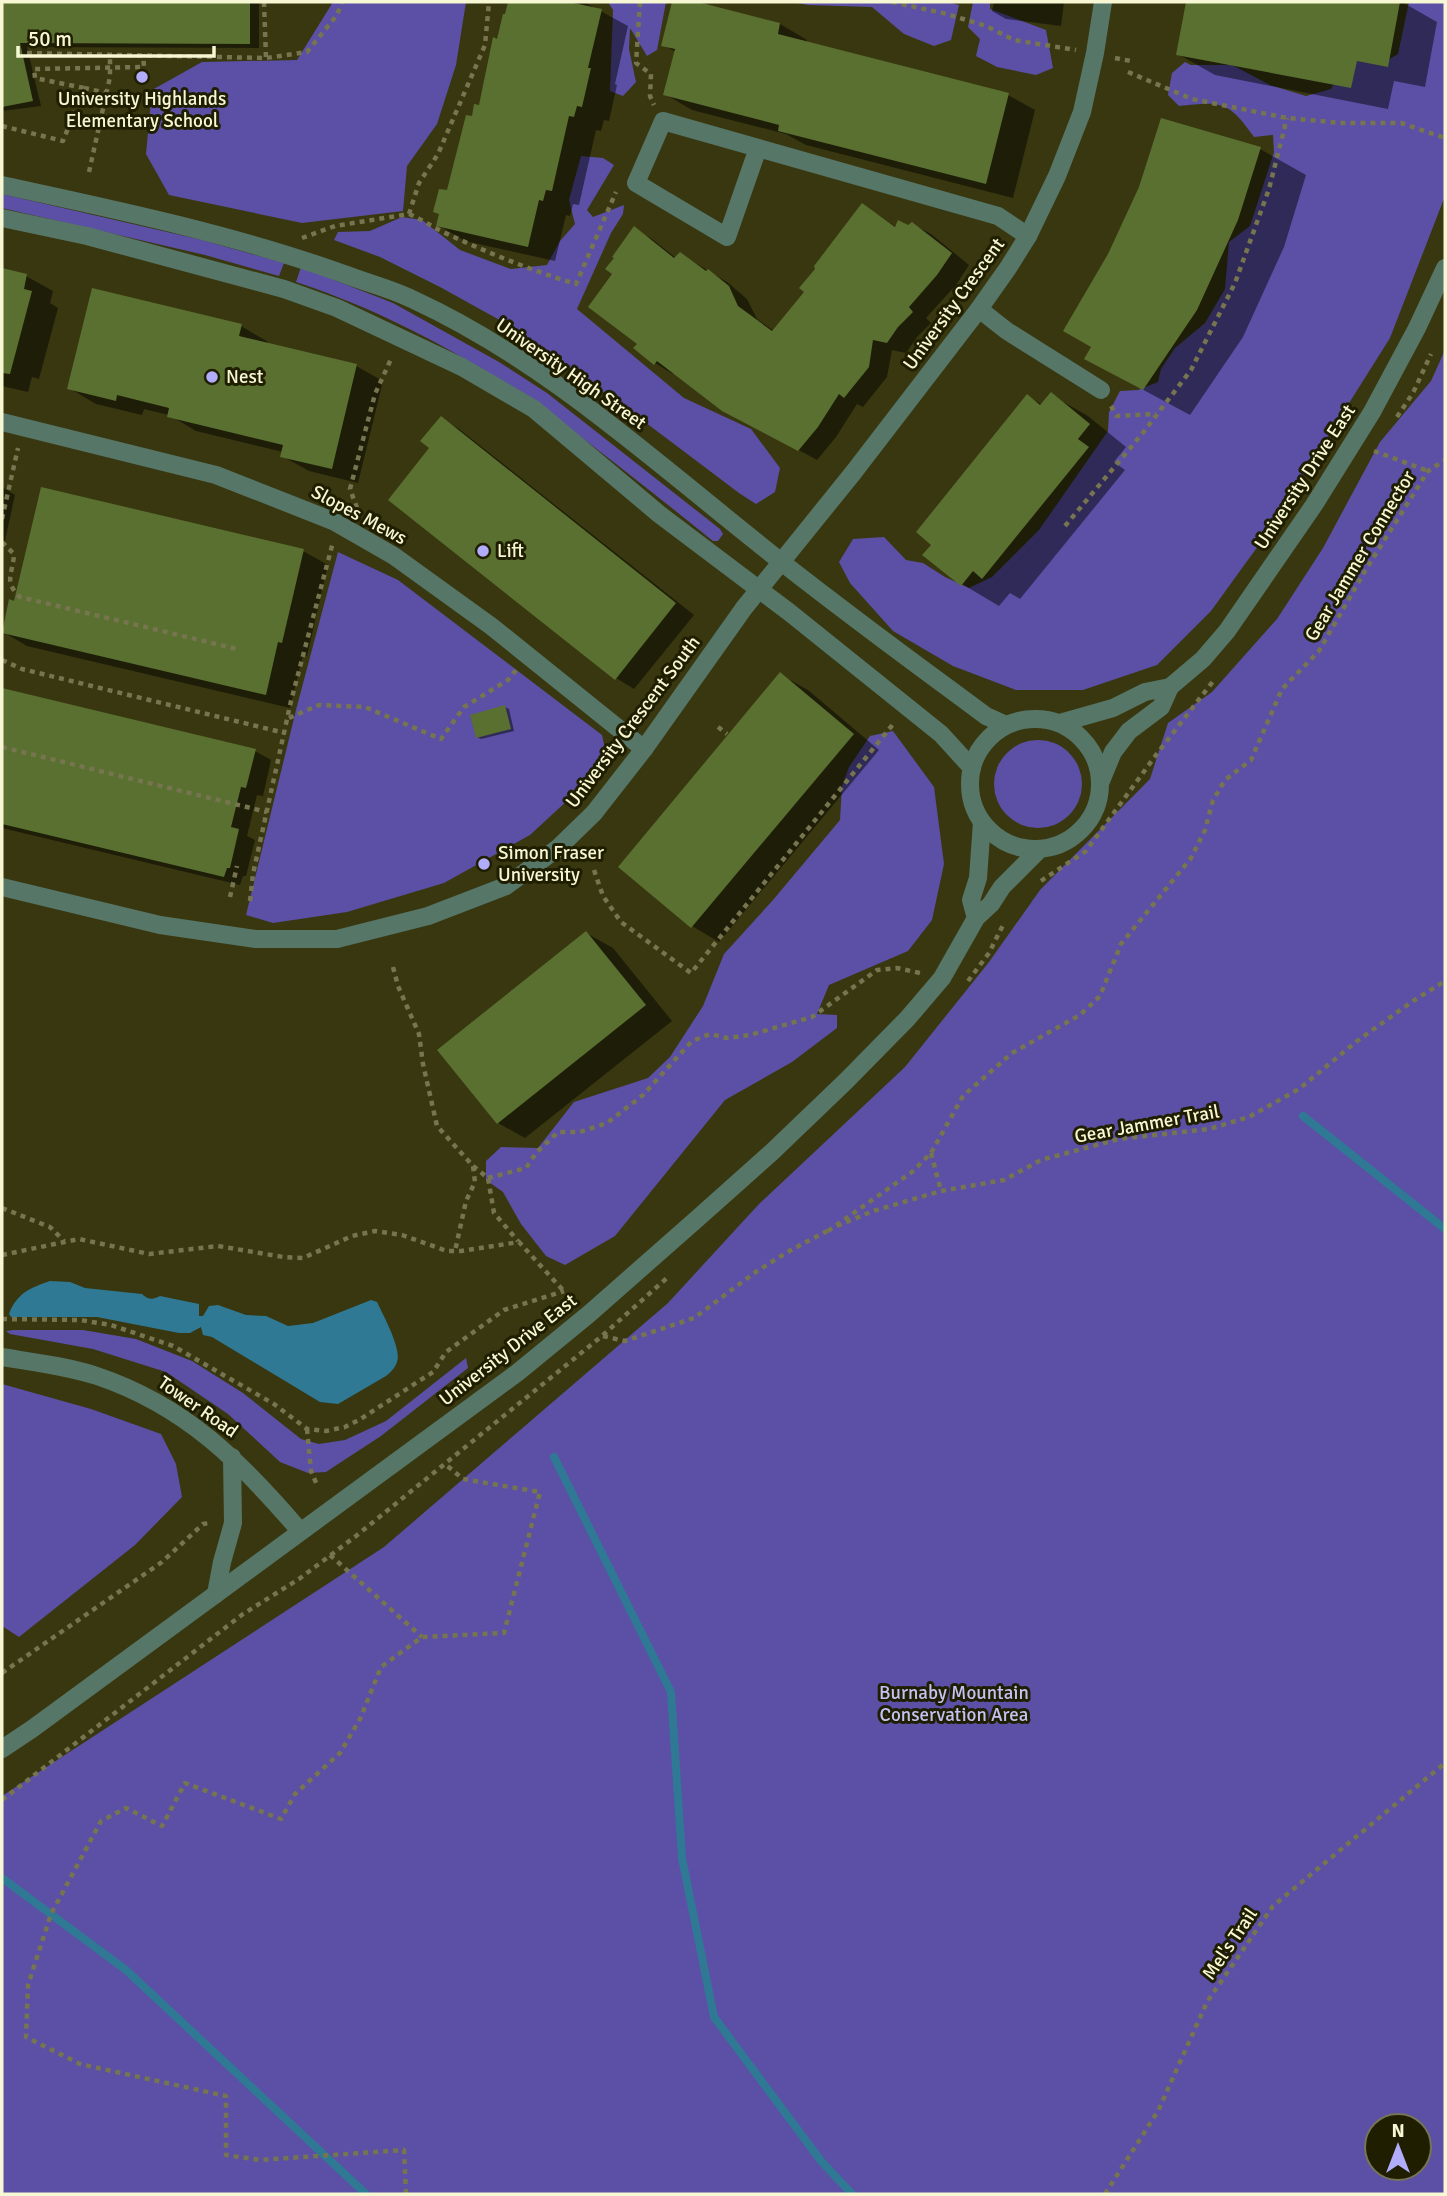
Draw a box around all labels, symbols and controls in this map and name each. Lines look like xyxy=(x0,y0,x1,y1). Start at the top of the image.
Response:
scale bar xyxy=(18,14,214,58)
text: 50 m xyxy=(28,26,72,52)
marker: University Highlands Elementary School xyxy=(134,69,150,85)
place label: University Highlands Elementary School xyxy=(58,87,226,133)
street label: University Crescent xyxy=(898,233,1010,375)
street label: University High Street xyxy=(491,313,651,435)
place label: Nest xyxy=(226,365,264,389)
marker: Nest xyxy=(204,369,220,385)
street label: University Drive East xyxy=(1249,400,1361,554)
street label: Gear Jammer Connector xyxy=(1300,466,1420,646)
street label: Slopes Mews xyxy=(307,480,411,550)
place label: Lift xyxy=(497,539,524,563)
marker: Lift xyxy=(475,543,491,559)
street label: University Crescent South xyxy=(560,631,706,813)
place label: Simon Fraser University xyxy=(498,841,604,887)
marker: Simon Fraser University xyxy=(476,856,492,872)
street label: Gear Jammer Trail xyxy=(1073,1099,1221,1149)
street label: University Drive East xyxy=(434,1289,582,1411)
street label: Tower Road xyxy=(153,1371,243,1443)
park label: Burnaby Mountain Conservation Area xyxy=(879,1681,1029,1727)
street label: Mel's Trail xyxy=(1197,1903,1263,1985)
north arrow xyxy=(1363,2112,1433,2182)
text: N xyxy=(1391,2119,1405,2143)

